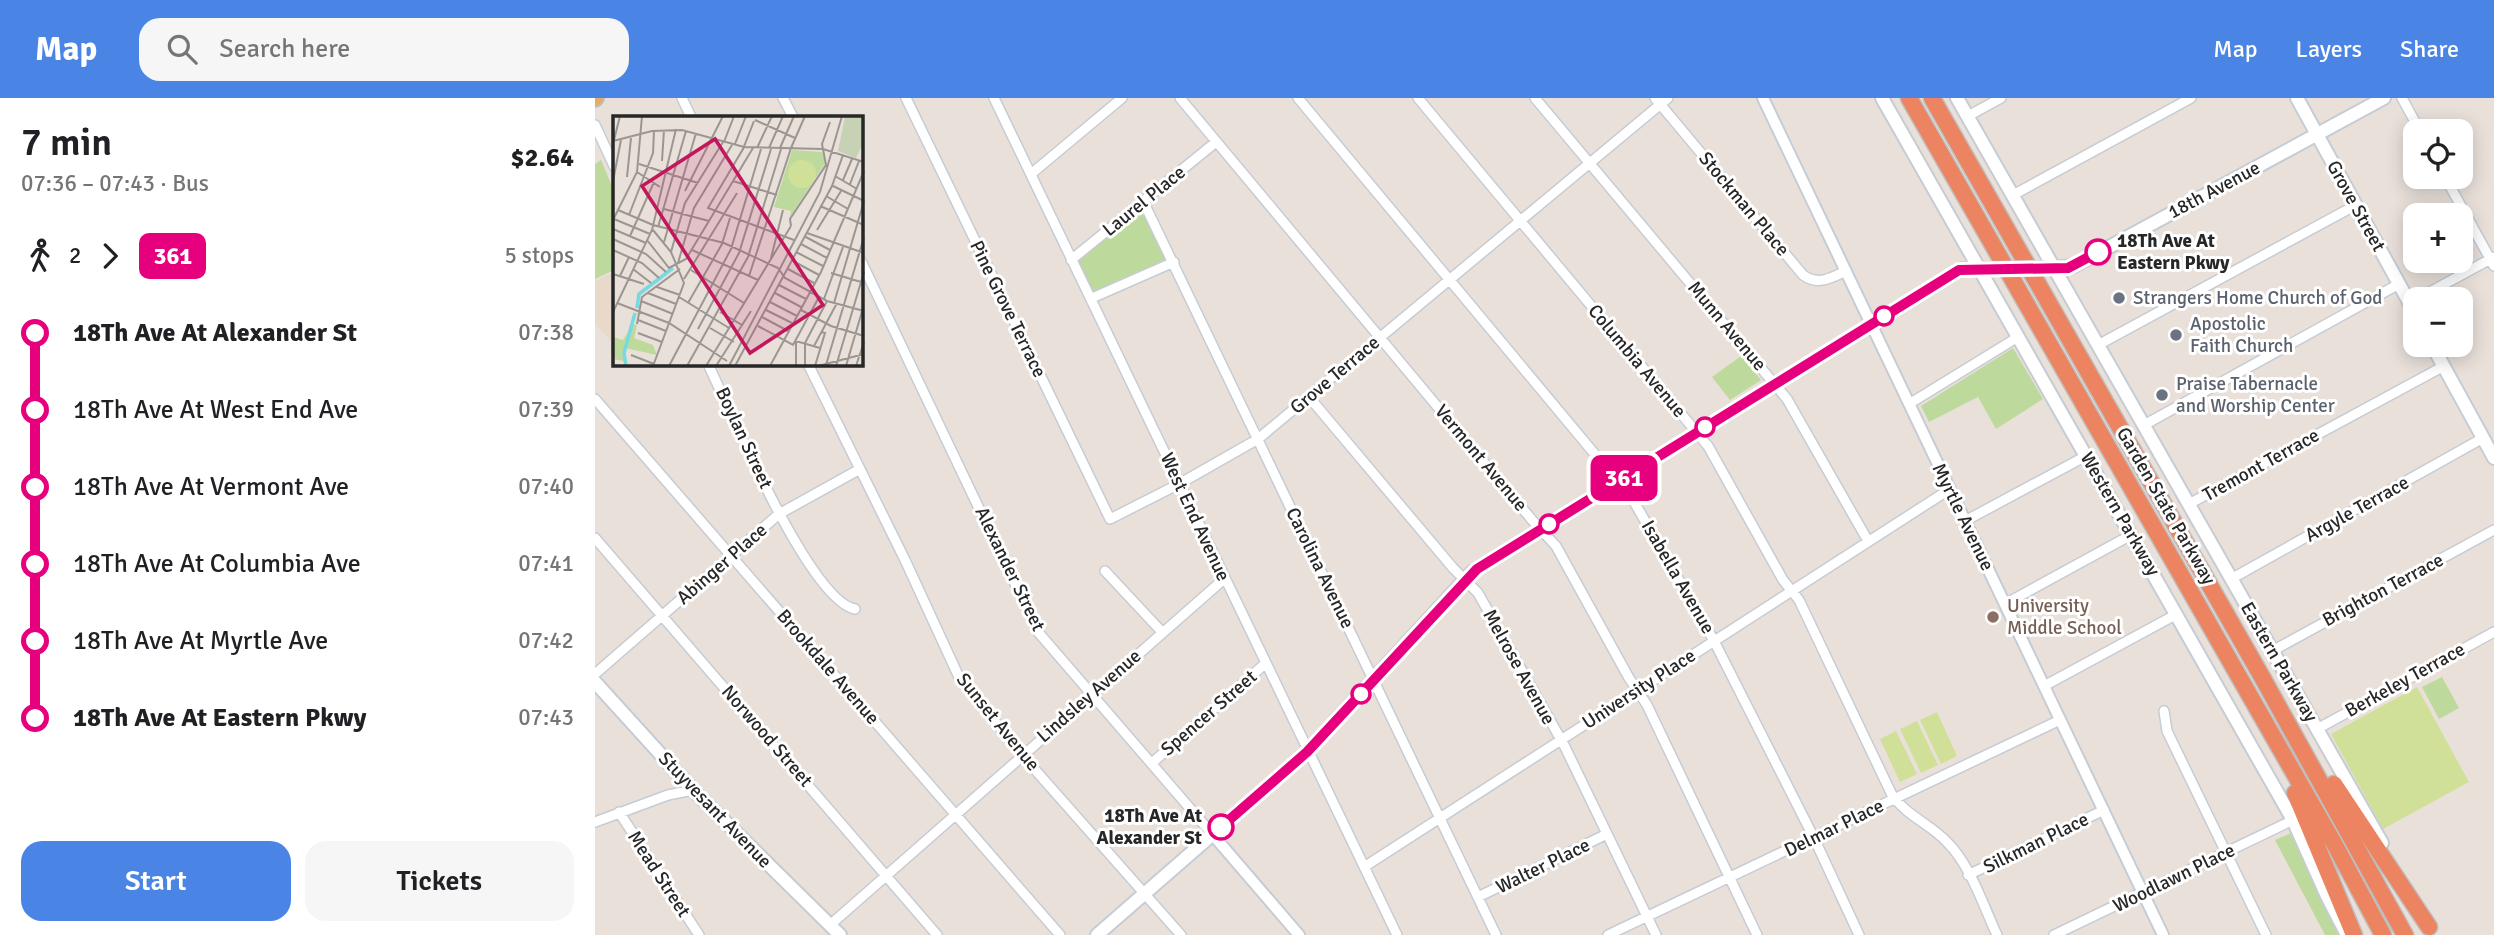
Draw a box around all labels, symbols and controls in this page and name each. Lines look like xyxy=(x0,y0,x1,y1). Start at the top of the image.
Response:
search box xyxy=(139,18,629,81)
text: Map xyxy=(35,29,97,70)
icon: search xyxy=(163,30,201,68)
text: Search here xyxy=(219,33,350,65)
text: Map xyxy=(2213,34,2258,64)
text: Layers xyxy=(2296,34,2362,64)
text: Share xyxy=(2400,34,2459,64)
inset map xyxy=(613,116,863,366)
text: 7 min xyxy=(21,119,112,166)
map controls xyxy=(2403,119,2473,357)
button: locate xyxy=(2403,119,2473,189)
text: $2.64 xyxy=(510,142,574,174)
street label: Stockman Place xyxy=(1693,147,1795,261)
street label: 18th Avenue xyxy=(2164,156,2264,224)
street label: Grove Street xyxy=(2321,156,2391,256)
street label: Laurel Place xyxy=(1098,160,1190,242)
text: 07:36 – 07:43 · Bus xyxy=(21,169,209,198)
button: + xyxy=(2403,203,2473,273)
place label: 18Th Ave At Eastern Pkwy xyxy=(2117,229,2230,275)
street label: Pine Grove Terrace xyxy=(964,236,1052,382)
icon: walk xyxy=(21,237,59,275)
icon: forward xyxy=(91,237,129,275)
marker: 18Th Ave At Eastern Pkwy xyxy=(2085,239,2111,265)
text: 2 xyxy=(69,241,81,270)
text: 361 xyxy=(153,241,192,271)
text: 5 stops xyxy=(504,241,574,270)
street label: Munn Avenue xyxy=(1682,276,1772,376)
place label: Strangers Home Church of God xyxy=(2133,286,2382,310)
button: − xyxy=(2403,287,2473,357)
marker: Strangers Home Church of God xyxy=(2111,290,2127,306)
street label: Columbia Avenue xyxy=(1583,299,1691,423)
unlabelled marker xyxy=(1874,306,1894,326)
place label: Apostolic Faith Church xyxy=(2190,312,2293,358)
text: 18Th Ave At Alexander St xyxy=(73,317,357,349)
text: 07:38 xyxy=(518,318,574,347)
marker: Apostolic Faith Church xyxy=(2168,327,2184,343)
street label: Grove Terrace xyxy=(1285,331,1385,419)
place label: Praise Tabernacle and Worship Center xyxy=(2176,372,2335,418)
street label: Boylan Street xyxy=(710,383,778,493)
marker: Praise Tabernacle and Worship Center xyxy=(2154,387,2170,403)
text: 18Th Ave At West End Ave xyxy=(73,394,358,426)
text: 07:39 xyxy=(518,395,574,424)
street label: Vermont Avenue xyxy=(1429,400,1533,516)
unlabelled marker xyxy=(1695,417,1715,437)
street label: Garden State Parkway xyxy=(2111,423,2221,589)
street label: Tremont Terrace xyxy=(2198,423,2324,507)
street label: Western Parkway xyxy=(2075,448,2165,580)
street label: West End Avenue xyxy=(1155,449,1235,585)
line badge: 361 xyxy=(1584,455,1664,501)
street label: Myrtle Avenue xyxy=(1927,459,1999,575)
text: 361 xyxy=(1605,463,1643,493)
text: 18Th Ave At Vermont Ave xyxy=(73,471,349,503)
street label: Argyle Terrace xyxy=(2301,471,2413,547)
text: 07:40 xyxy=(518,472,574,501)
street label: Alexander Street xyxy=(970,503,1051,635)
street label: Carolina Avenue xyxy=(1280,504,1360,632)
unlabelled marker xyxy=(1539,514,1559,534)
street label: Isabella Avenue xyxy=(1636,516,1720,638)
street label: Abinger Place xyxy=(672,518,772,610)
text: 18Th Ave At Columbia Ave xyxy=(73,548,361,580)
street label: Brighton Terrace xyxy=(2318,548,2448,632)
text: 07:41 xyxy=(518,549,574,578)
place label: University Middle School xyxy=(2007,594,2122,640)
street label: Eastern Parkway xyxy=(2235,598,2323,726)
street label: Brookdale Avenue xyxy=(771,604,885,730)
street label: Melrose Avenue xyxy=(1477,605,1561,729)
marker: University Middle School xyxy=(1985,609,2001,625)
text: 18Th Ave At Myrtle Ave xyxy=(73,625,328,657)
text: 07:42 xyxy=(518,626,574,655)
street label: Berkeley Terrace xyxy=(2341,637,2469,723)
street label: University Place xyxy=(1578,643,1700,735)
street label: Lindsley Avenue xyxy=(1032,644,1146,748)
street label: Spencer Street xyxy=(1156,665,1262,761)
street label: Sunset Avenue xyxy=(951,668,1045,776)
street label: Norwood Street xyxy=(716,680,818,792)
unlabelled marker xyxy=(1351,684,1371,704)
text: 18Th Ave At Eastern Pkwy xyxy=(73,702,366,734)
text: 07:43 xyxy=(518,703,574,732)
street label: Stuyvesant Avenue xyxy=(653,747,777,873)
street label: Delmar Place xyxy=(1780,794,1888,862)
place label: 18Th Ave At Alexander St xyxy=(1097,804,1202,850)
street label: Silkman Place xyxy=(1979,807,2093,879)
marker: 18Th Ave At Alexander St xyxy=(1208,814,1234,840)
street label: Mead Street xyxy=(622,826,696,922)
street label: Walter Place xyxy=(1492,833,1594,899)
street label: Woodlawn Place xyxy=(2109,838,2239,918)
button: Start xyxy=(21,841,291,921)
button: Tickets xyxy=(305,841,574,921)

